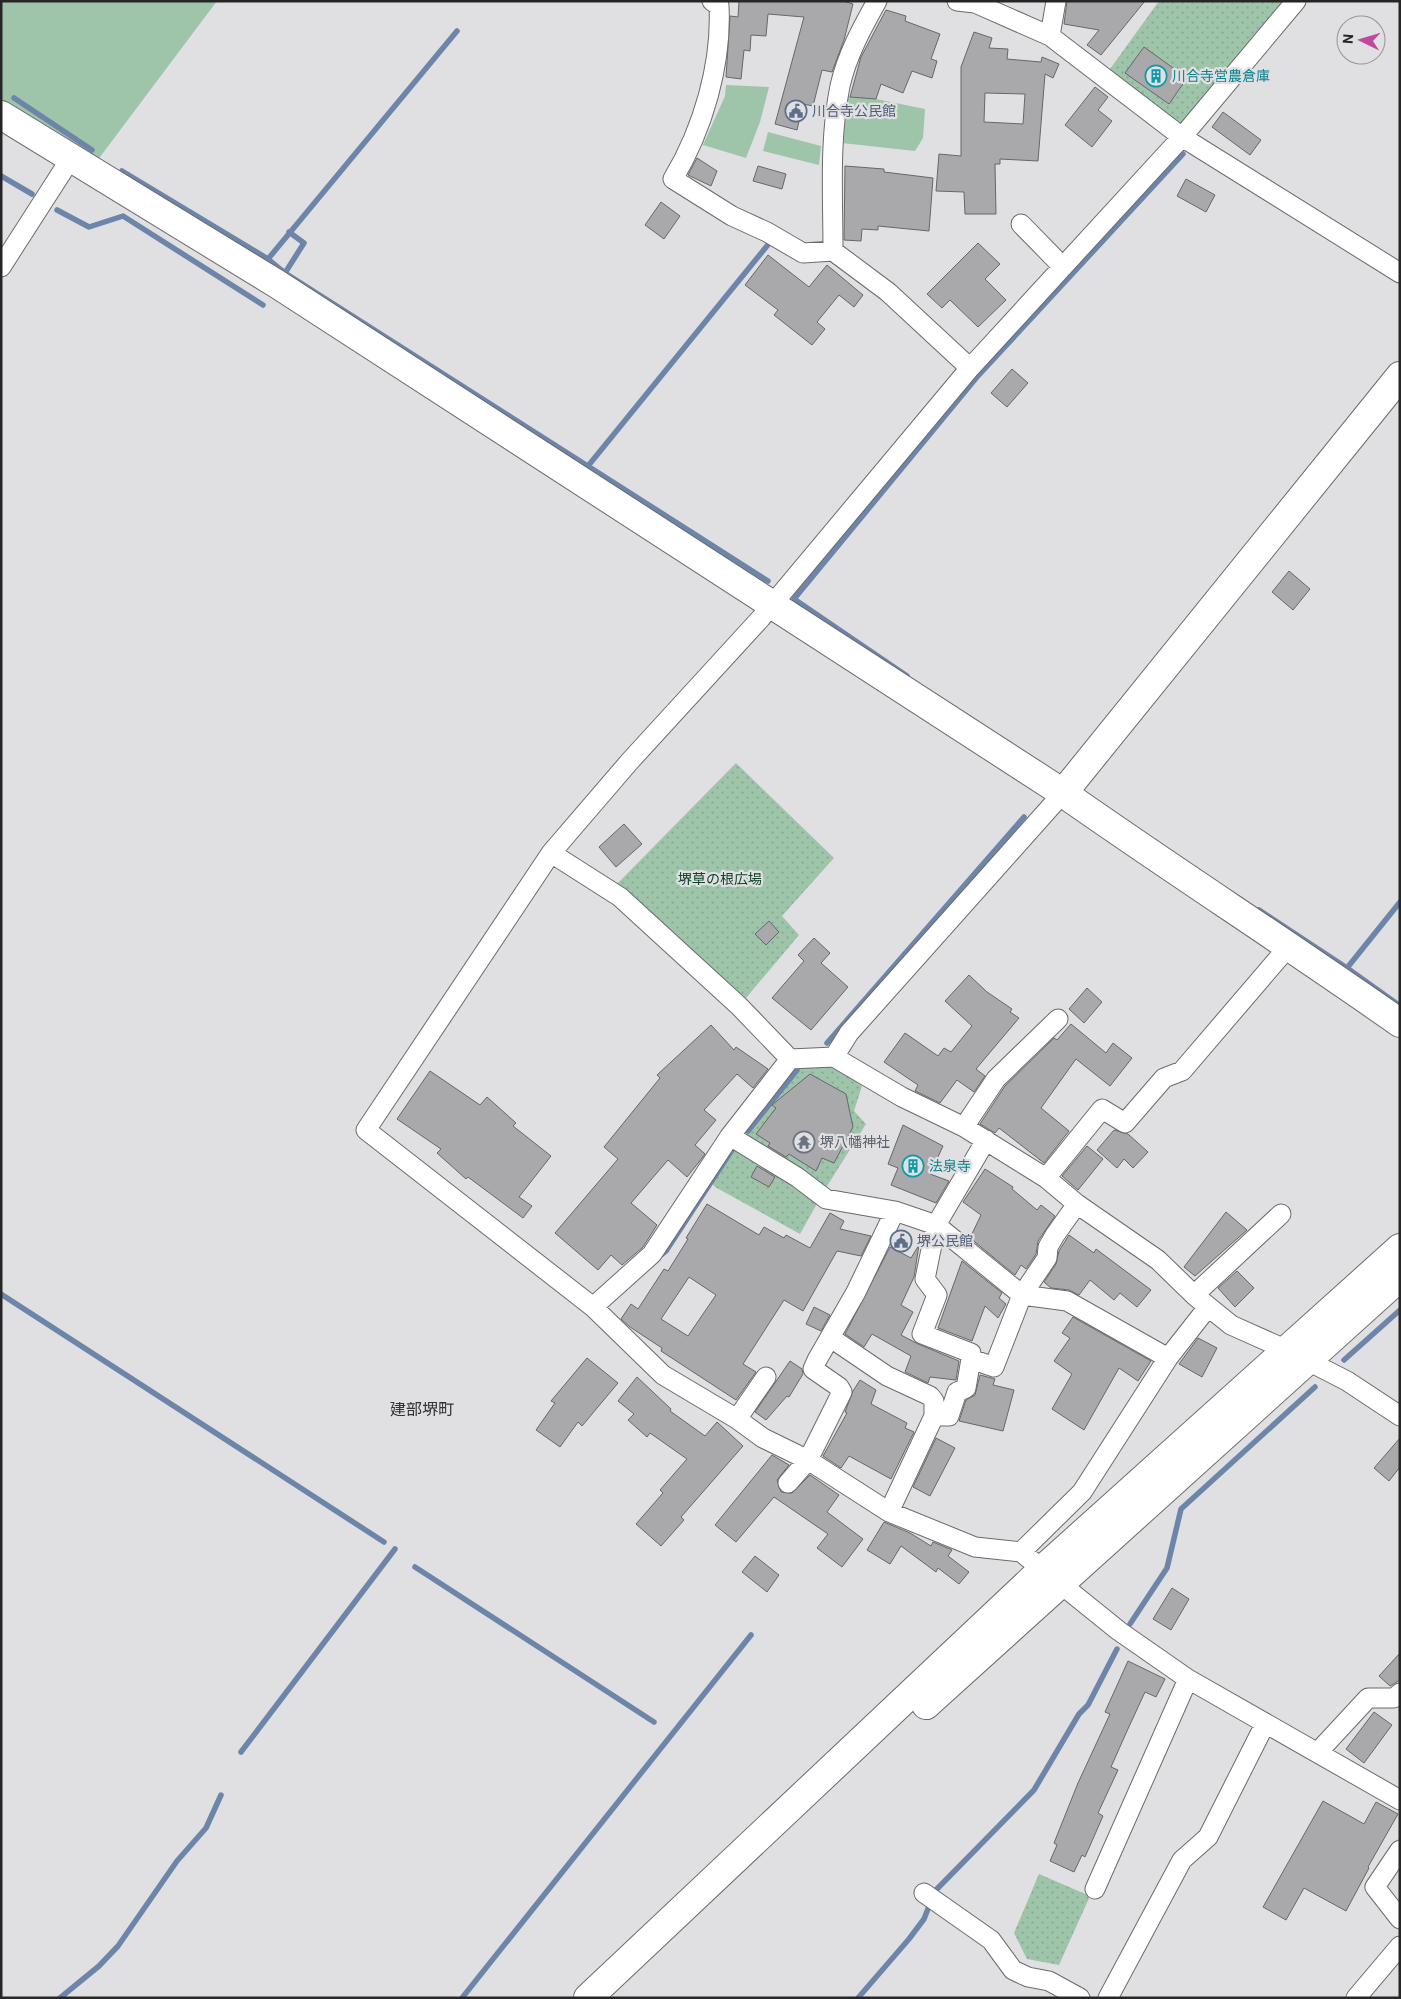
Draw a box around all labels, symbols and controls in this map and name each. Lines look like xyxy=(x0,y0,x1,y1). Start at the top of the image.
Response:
north arrow xyxy=(1336,15,1386,65)
text: N xyxy=(1340,33,1356,44)
building icon: 川合寺営農倉庫 xyxy=(1144,64,1168,88)
place label: 川合寺営農倉庫 xyxy=(1172,68,1270,84)
public building icon: 川合寺公民館 xyxy=(784,99,808,123)
place label: 川合寺公民館 xyxy=(812,103,896,119)
park label: 堺草の根広場 xyxy=(678,871,762,887)
temple icon: 堺八幡神社 xyxy=(792,1130,816,1154)
place label: 堺八幡神社 xyxy=(820,1134,890,1150)
building icon: 法泉寺 xyxy=(901,1154,925,1178)
place label: 法泉寺 xyxy=(929,1158,971,1174)
public building icon: 堺公民館 xyxy=(889,1229,913,1253)
place label: 堺公民館 xyxy=(917,1233,973,1249)
district label: 建部堺町 xyxy=(390,1400,454,1419)

